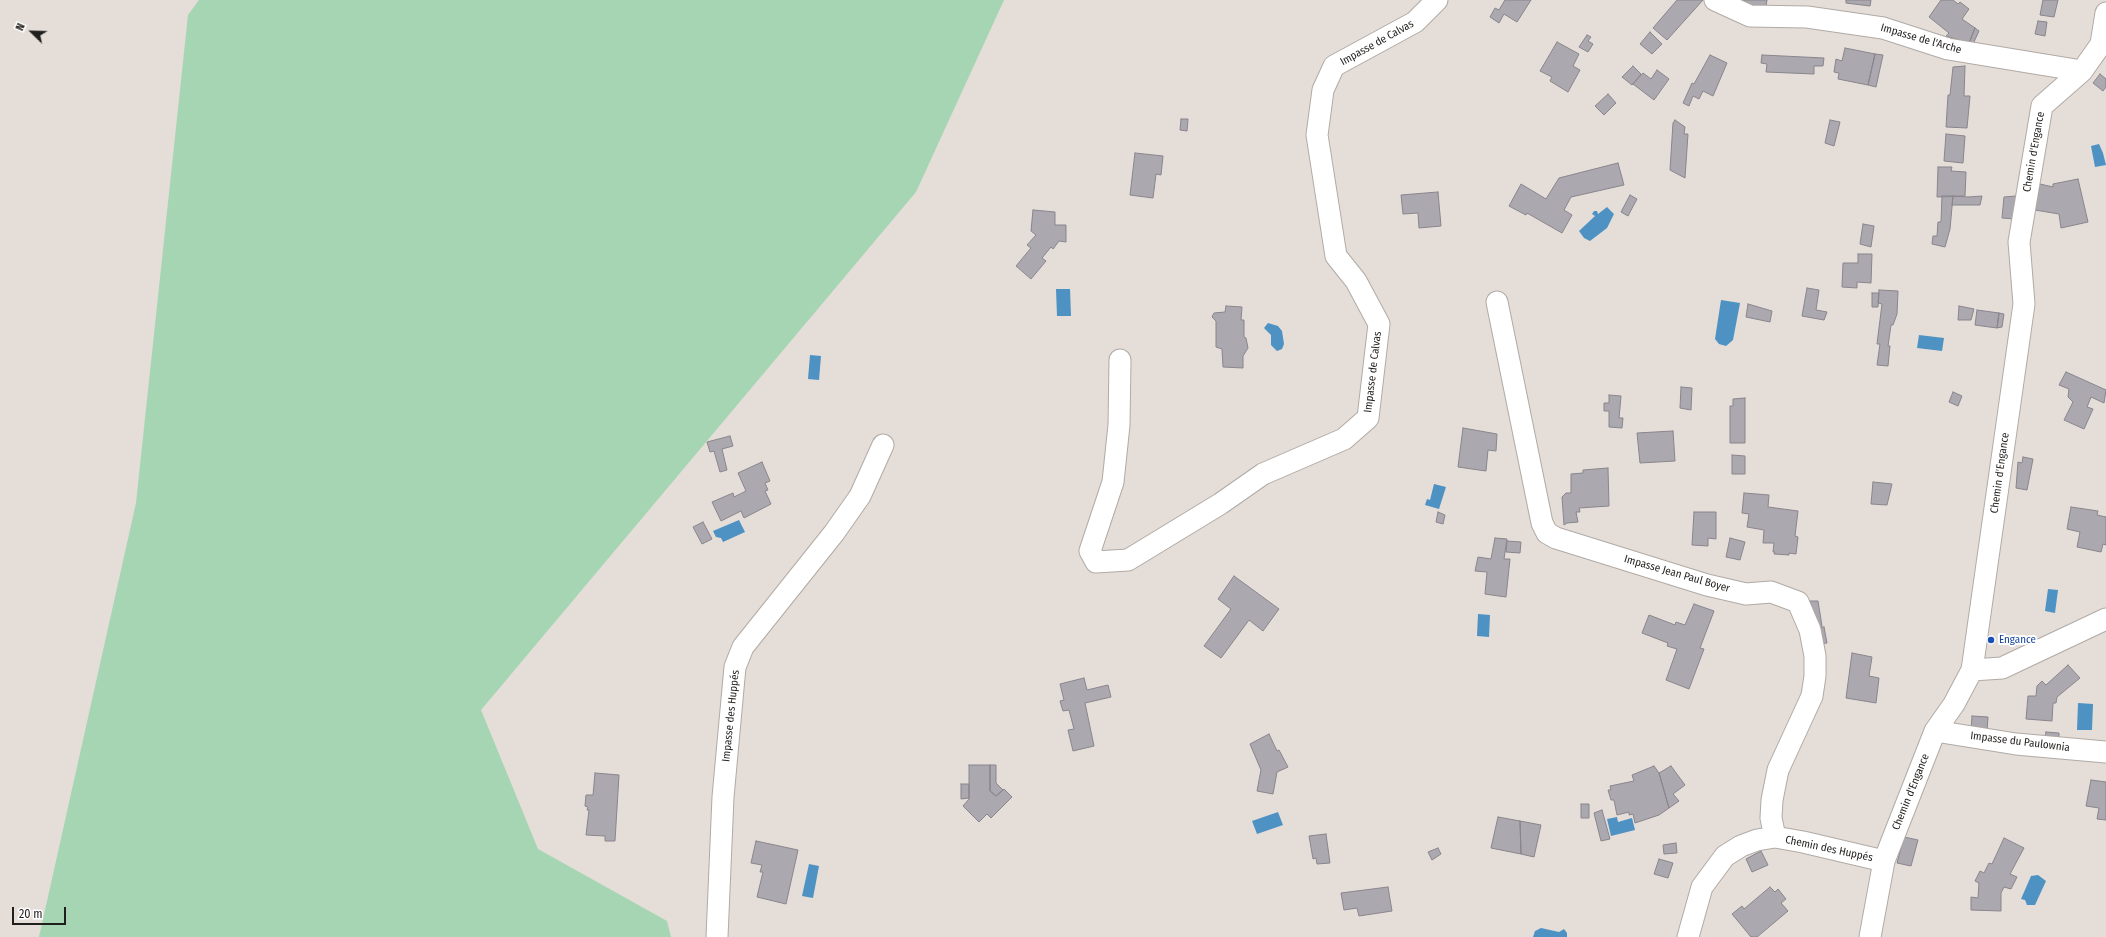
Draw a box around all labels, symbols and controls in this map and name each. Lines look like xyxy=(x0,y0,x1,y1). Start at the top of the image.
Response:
north arrow xyxy=(12,12,52,52)
street label: Impasse de Calvas xyxy=(1338,17,1416,69)
street label: Impasse de l'Arche xyxy=(1879,21,1963,57)
text: N xyxy=(13,22,28,33)
street label: Chemin d'Engance xyxy=(2020,111,2048,193)
street label: Impasse de Calvas xyxy=(1361,331,1385,413)
street label: Chemin d'Engance xyxy=(1988,432,2012,514)
street label: Impasse Jean Paul Boyer xyxy=(1623,553,1731,595)
place label: Engance xyxy=(1999,633,2036,647)
marker: Engance xyxy=(1986,635,1996,645)
street label: Impasse des Huppés xyxy=(720,669,742,763)
street label: Impasse du Paulownia xyxy=(1970,729,2070,755)
street label: Chemin d'Engance xyxy=(1890,752,1932,832)
street label: Chemin des Huppés xyxy=(1784,833,1874,865)
scale bar xyxy=(14,899,68,925)
text: 20 m xyxy=(19,907,43,921)

